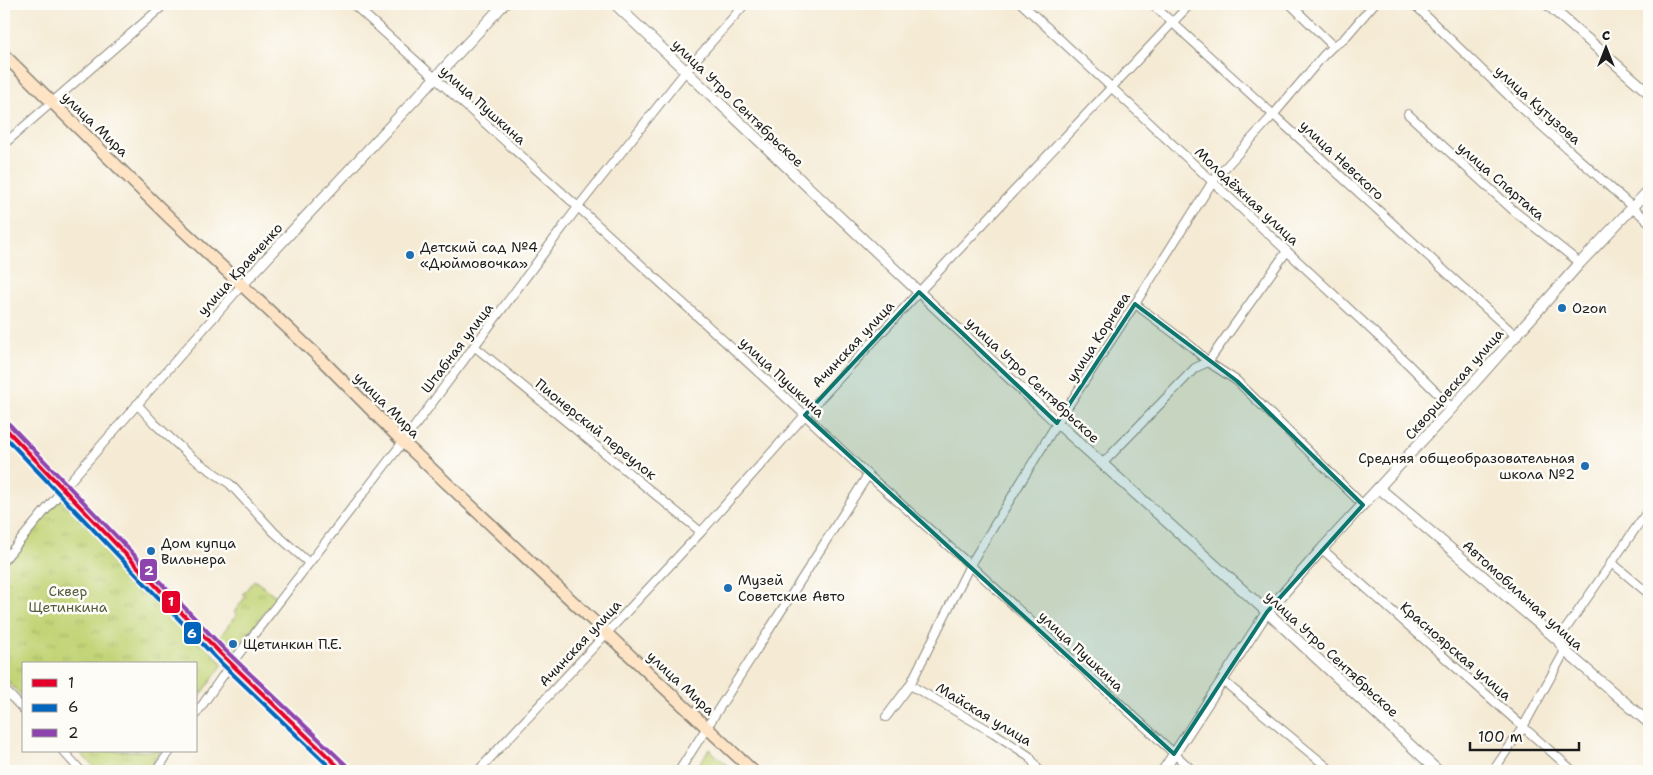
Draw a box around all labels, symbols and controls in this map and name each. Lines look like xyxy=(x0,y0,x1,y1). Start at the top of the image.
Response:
north arrow xyxy=(1580,22,1630,72)
text: С xyxy=(1602,26,1610,44)
street label: улица Утро Сентябрьское xyxy=(668,35,808,171)
street label: улица Пушкина xyxy=(436,62,530,149)
street label: улица Кутузова xyxy=(1491,62,1585,149)
street label: улица Мира xyxy=(58,88,132,161)
street label: улица Невского xyxy=(1296,116,1388,204)
street label: улица Спартака xyxy=(1453,138,1549,224)
street label: Молодёжная улица xyxy=(1191,143,1303,249)
street label: улица Кравченко xyxy=(194,219,286,319)
place label: Детский сад №4 «Дюймовочка» xyxy=(420,238,538,272)
marker: Детский сад №4 «Дюймовочка» xyxy=(404,249,416,261)
street label: улица Корнева xyxy=(1062,288,1134,385)
street label: Ачинская улица xyxy=(808,297,898,391)
street label: Штабная улица xyxy=(417,299,497,397)
place label: Ozon xyxy=(1572,299,1607,317)
marker: Ozon xyxy=(1556,302,1568,314)
street label: улица Утро Сентябрьское xyxy=(962,313,1104,447)
street label: Скворцовская улица xyxy=(1401,325,1507,443)
street label: улица Пушкина xyxy=(736,333,829,421)
street label: улица Мира xyxy=(350,368,424,442)
street label: Пионерский переулок xyxy=(532,375,661,484)
place label: Средняя общеобразовательная школа №2 xyxy=(1358,449,1575,483)
marker: Средняя общеобразовательная школа №2 xyxy=(1579,460,1591,472)
place label: Дом купца Вильнера xyxy=(161,534,236,568)
street label: Автомобильная улица xyxy=(1459,536,1587,654)
marker: Дом купца Вильнера xyxy=(145,545,157,557)
line badge: 2 xyxy=(139,558,158,582)
text: 2 xyxy=(144,561,154,579)
place label: Музей Советские Авто xyxy=(738,571,845,605)
park label: Сквер Щетинкина xyxy=(28,582,108,616)
marker: Музей Советские Авто xyxy=(722,582,734,594)
street label: улица Утро Сентябрьское xyxy=(1261,587,1403,721)
line badge: 1 xyxy=(161,590,181,614)
text: 1 xyxy=(168,592,174,610)
street label: Ачинская улица xyxy=(535,596,625,690)
street label: Красноярская улица xyxy=(1397,598,1516,704)
street label: улица Пушкина xyxy=(1035,607,1128,695)
line badge: 6 xyxy=(183,621,202,645)
text: 6 xyxy=(187,624,197,642)
place label: Щетинкин П.Е. xyxy=(243,635,342,653)
marker: Щетинкин П.Е. xyxy=(227,638,239,650)
street label: улица Мира xyxy=(643,647,719,719)
legend xyxy=(22,662,198,752)
text: 1 xyxy=(68,673,74,693)
street label: Майская улица xyxy=(933,678,1036,750)
text: 6 xyxy=(68,697,79,717)
scale bar xyxy=(1470,720,1579,752)
text: 2 xyxy=(68,723,79,743)
text: 100 m xyxy=(1478,727,1523,747)

